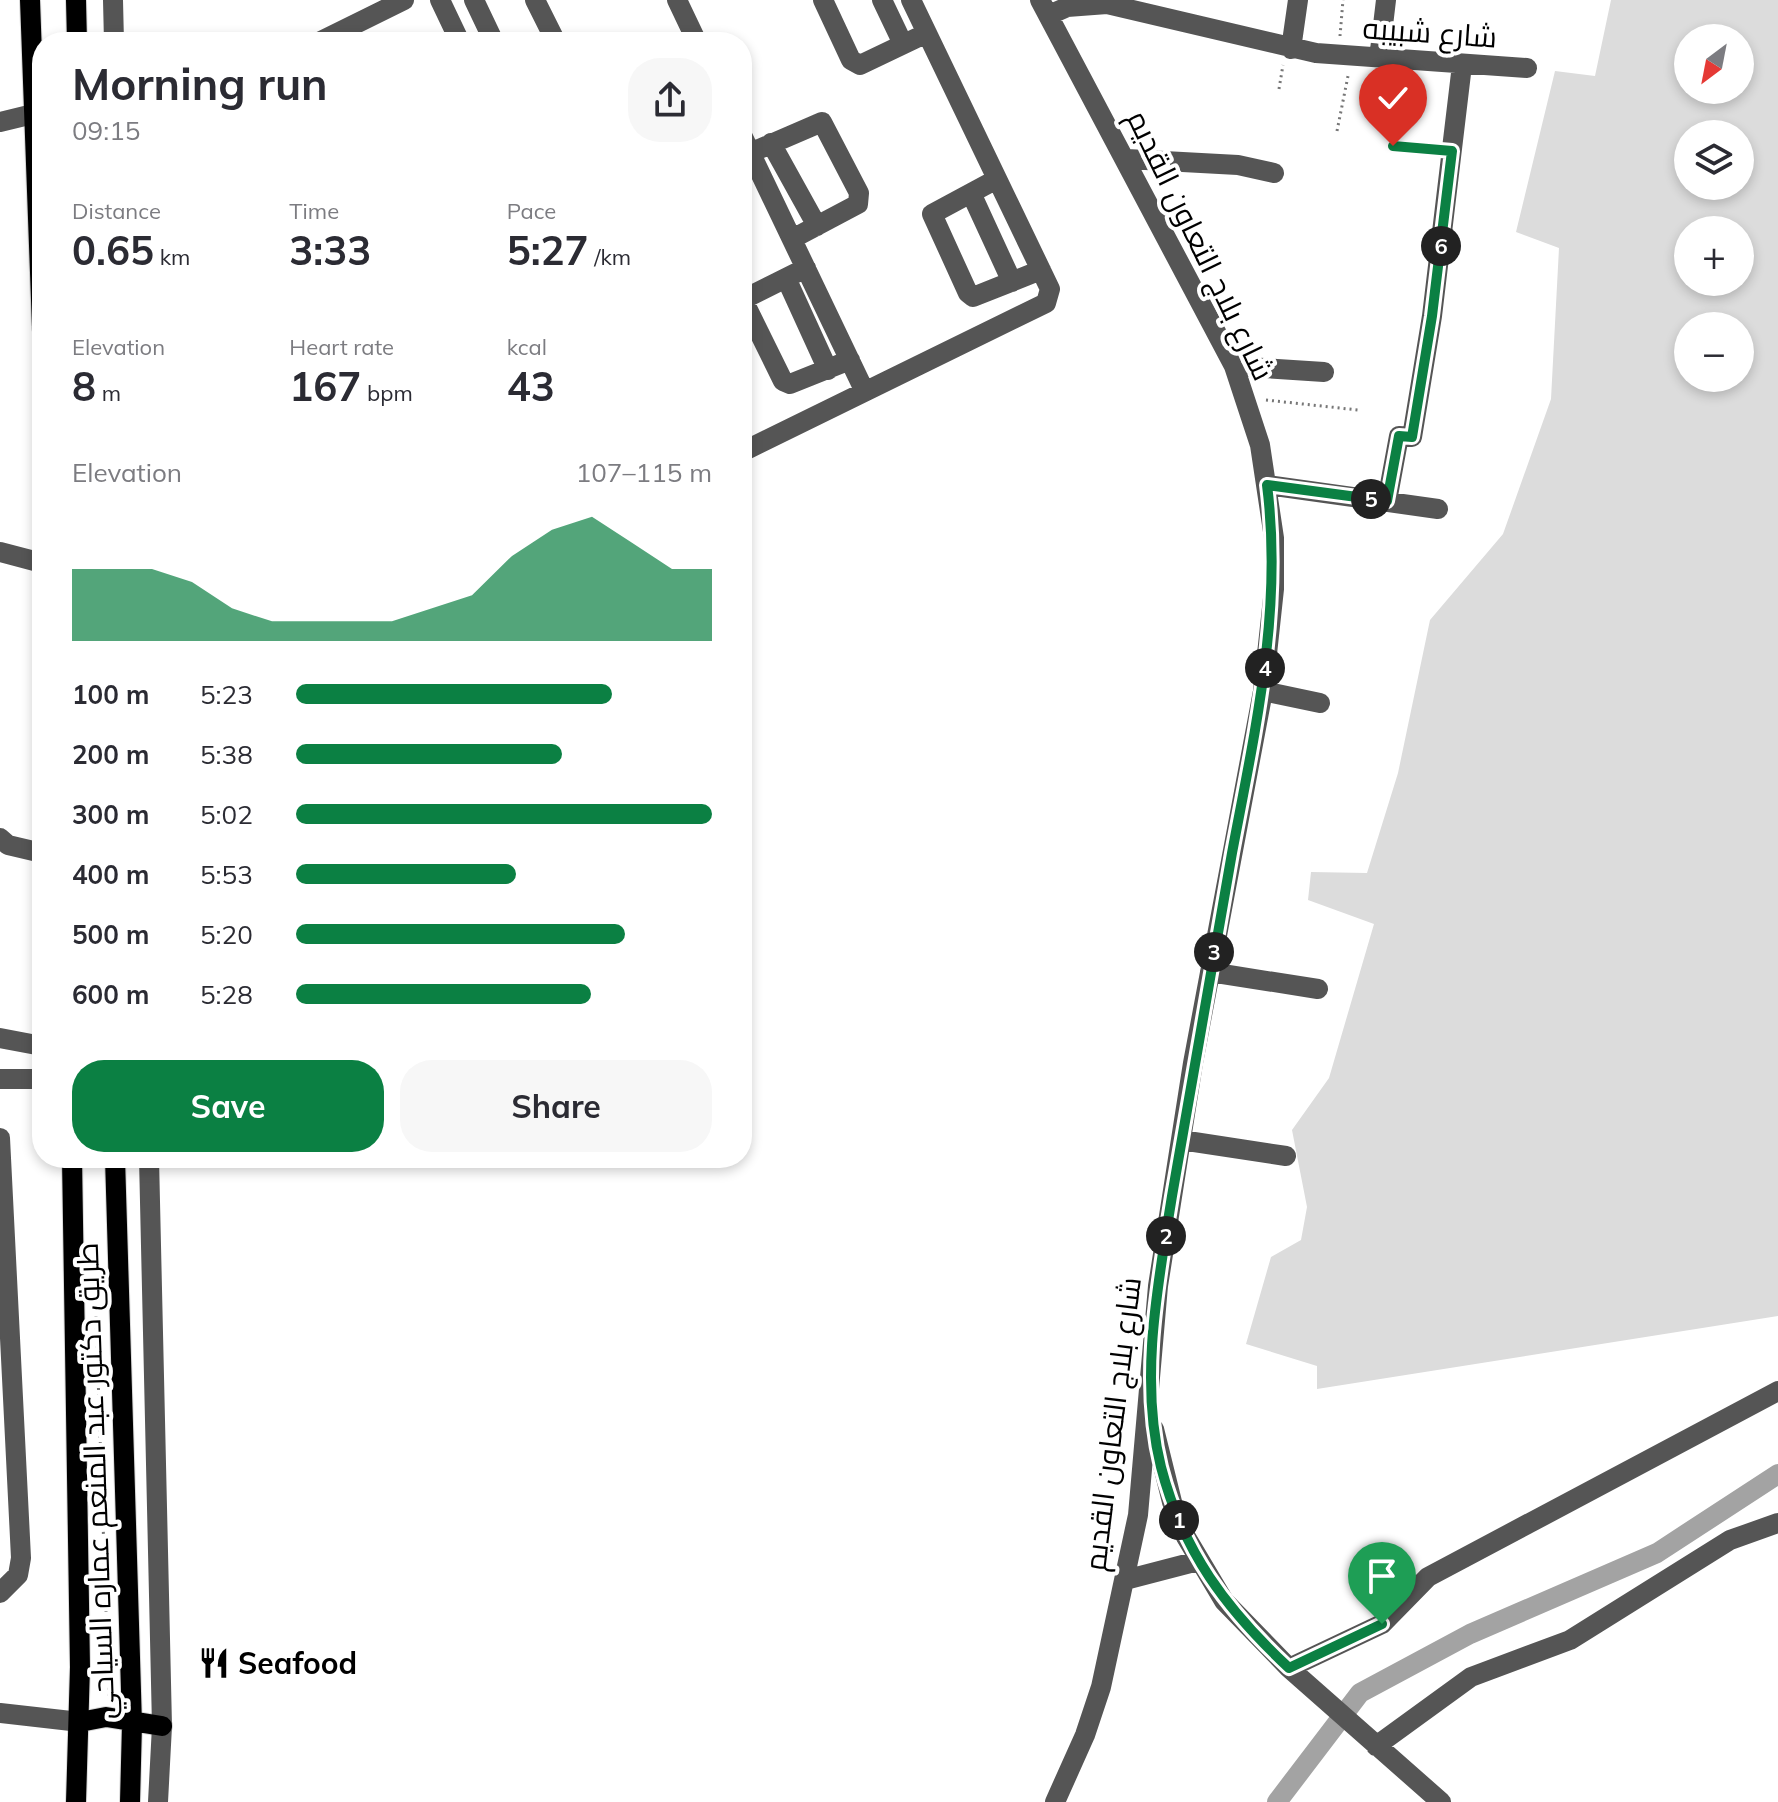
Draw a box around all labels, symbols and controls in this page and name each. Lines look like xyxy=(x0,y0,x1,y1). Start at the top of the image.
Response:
street label: شارع شبيبه xyxy=(1361,8,1498,58)
north arrow xyxy=(1674,24,1754,104)
map controls xyxy=(1674,24,1754,392)
text: Morning run xyxy=(72,56,328,111)
button: share xyxy=(628,58,712,142)
pin xyxy=(1359,64,1427,146)
icon: check xyxy=(1371,76,1415,120)
street label: شارع بلاج التعاون القديم xyxy=(1117,104,1283,387)
text: 09:15 xyxy=(72,114,140,147)
button: layers xyxy=(1674,120,1754,200)
text: Distance xyxy=(72,197,161,225)
text: Time xyxy=(289,197,339,225)
text: Pace xyxy=(507,197,556,225)
button: + xyxy=(1674,216,1754,296)
text: 0.65 xyxy=(72,225,154,275)
text: 3:33 xyxy=(289,225,371,275)
text: 5:27 xyxy=(507,225,589,275)
pin: 6 xyxy=(1421,226,1461,266)
text: 6 xyxy=(1434,232,1448,260)
text: km xyxy=(154,243,190,271)
text: /km xyxy=(589,243,631,271)
button: − xyxy=(1674,312,1754,392)
text: Elevation xyxy=(72,333,165,361)
text: Heart rate xyxy=(289,333,394,361)
text: kcal xyxy=(507,333,547,361)
text: 8 xyxy=(72,361,96,411)
text: 167 xyxy=(289,361,361,411)
text: 43 xyxy=(507,361,555,411)
text: m xyxy=(96,379,121,407)
text: bpm xyxy=(361,379,413,407)
text: Elevation xyxy=(72,456,182,489)
text: 107–115 m xyxy=(576,456,712,489)
pin: 5 xyxy=(1351,479,1391,519)
text: 5 xyxy=(1364,485,1378,513)
pin: 4 xyxy=(1245,648,1285,688)
text: 4 xyxy=(1258,654,1272,682)
text: 100 m xyxy=(72,678,149,711)
text: 5:23 xyxy=(200,678,253,711)
text: 200 m xyxy=(72,738,149,771)
text: 5:38 xyxy=(200,738,253,771)
text: 300 m xyxy=(72,798,149,831)
text: 5:02 xyxy=(200,798,253,831)
text: 400 m xyxy=(72,858,149,891)
text: 5:53 xyxy=(200,858,253,891)
text: 500 m xyxy=(72,918,149,951)
text: 5:20 xyxy=(200,918,253,951)
pin: 3 xyxy=(1194,932,1234,972)
text: 3 xyxy=(1207,938,1221,966)
text: 600 m xyxy=(72,978,149,1011)
text: 5:28 xyxy=(200,978,253,1011)
button: Save xyxy=(72,1060,384,1152)
button: Share xyxy=(400,1060,712,1152)
pin: 2 xyxy=(1146,1216,1186,1256)
text: 2 xyxy=(1159,1222,1173,1250)
street label: طريق دكتور عبد المنعم عماره السياحي xyxy=(68,1242,127,1720)
street label: شارع بلاج التعاون القديم xyxy=(1075,1275,1151,1573)
pin: 1 xyxy=(1159,1500,1199,1540)
text: 1 xyxy=(1172,1506,1186,1534)
pin xyxy=(1348,1542,1416,1624)
icon: arrive xyxy=(1360,1554,1404,1598)
place label: Seafood xyxy=(238,1644,357,1682)
restaurant icon: Seafood xyxy=(197,1646,231,1680)

